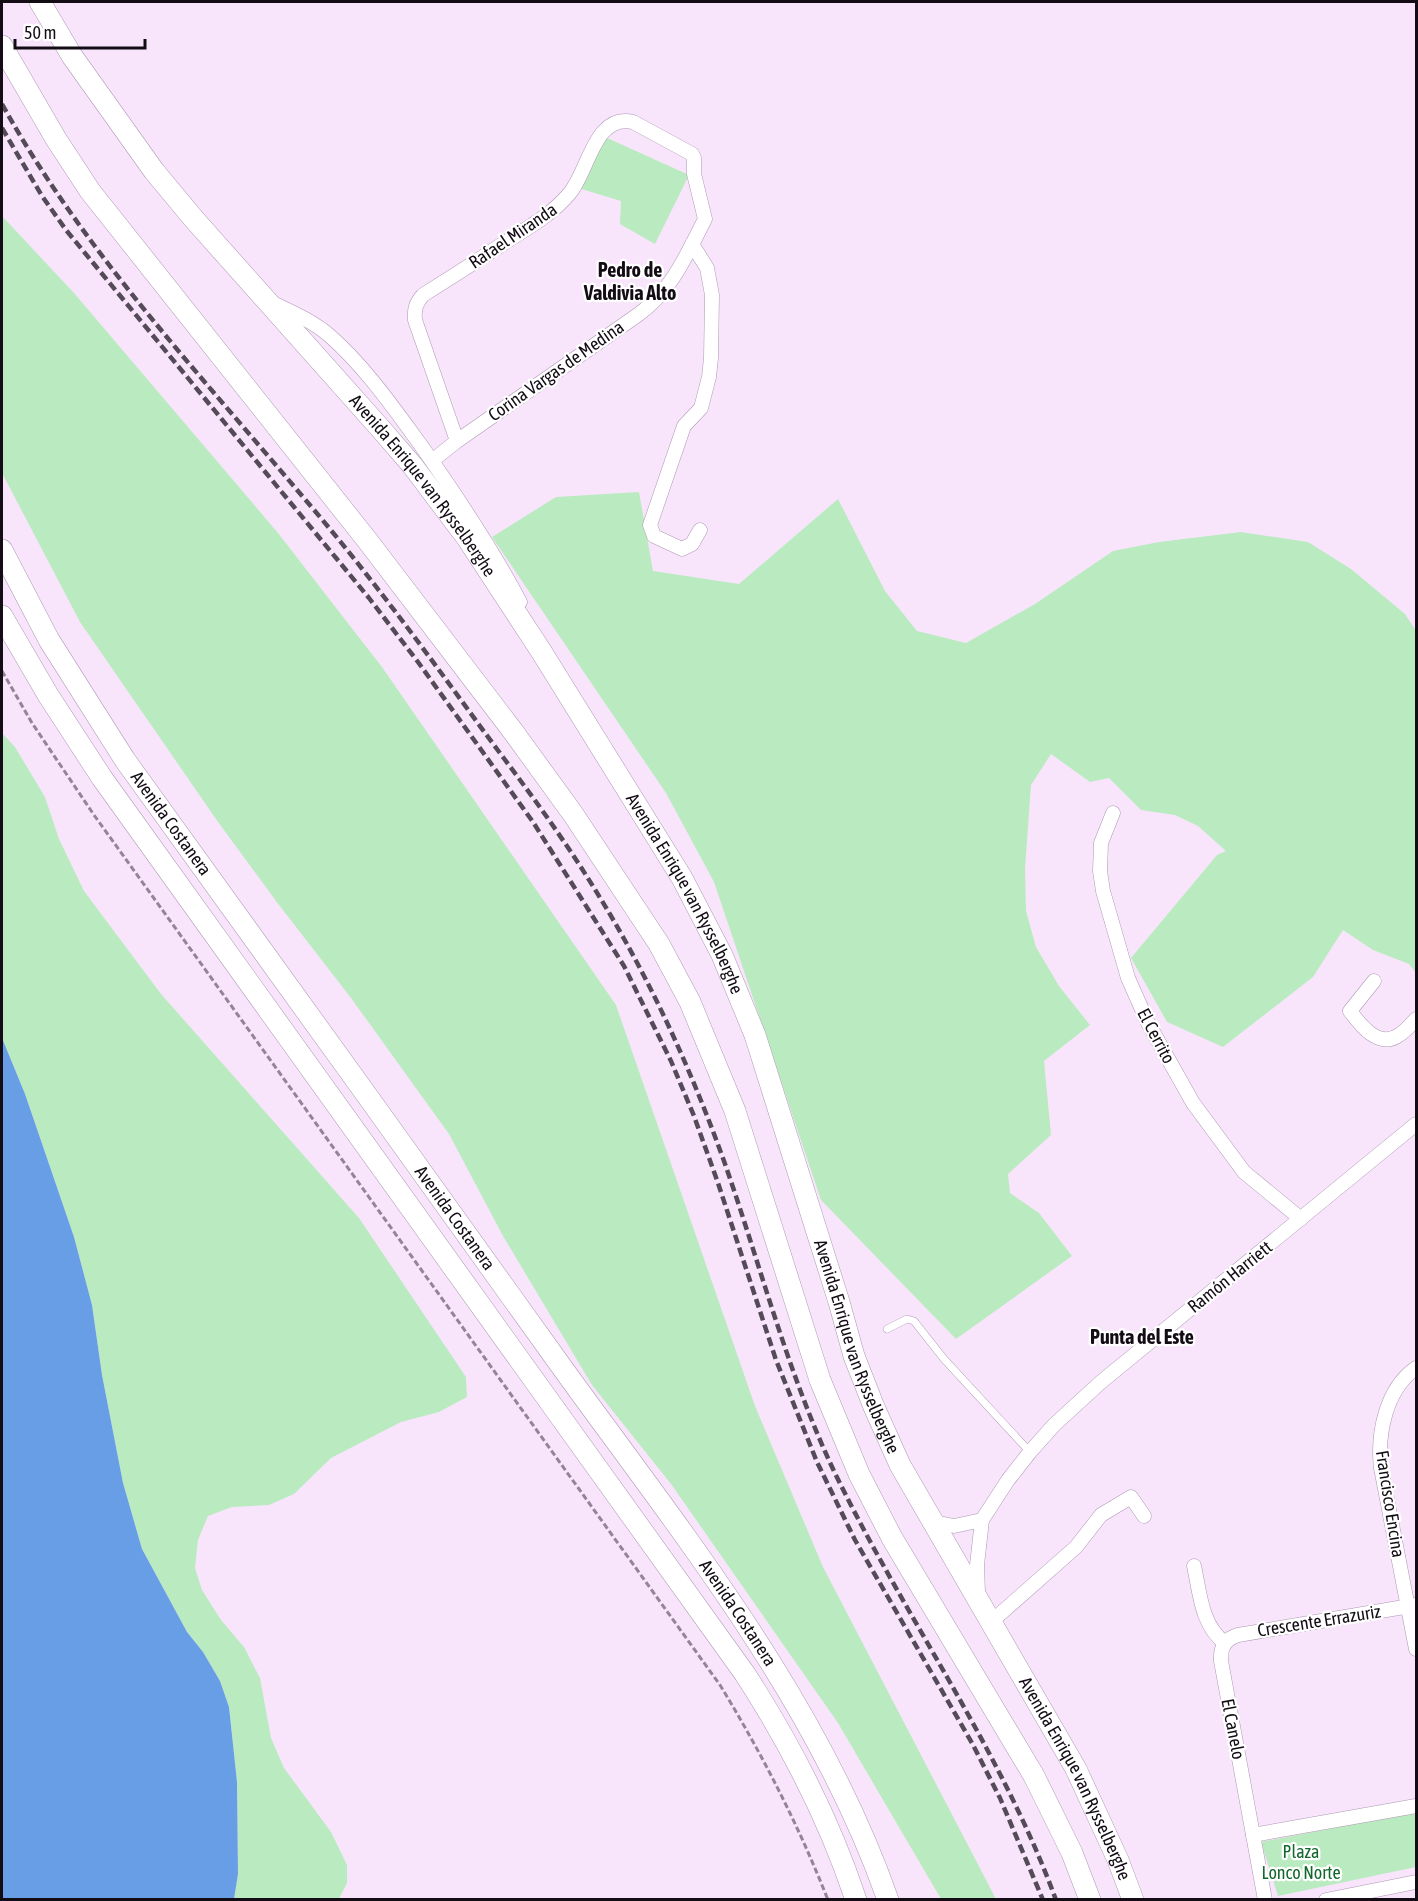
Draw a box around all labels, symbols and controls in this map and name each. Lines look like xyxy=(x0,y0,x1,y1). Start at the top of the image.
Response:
scale bar xyxy=(15,12,146,50)
text: 50 m xyxy=(24,22,56,43)
street label: Rafael Miranda xyxy=(465,199,561,273)
district label: Pedro de Valdivia Alto xyxy=(583,258,676,304)
street label: Corina Vargas de Medina xyxy=(484,316,628,425)
street label: Avenida Enrique van Rysselberghe xyxy=(345,390,500,580)
street label: Avenida Costanera xyxy=(127,767,216,879)
street label: Avenida Enrique van Rysselberghe xyxy=(622,789,748,997)
street label: El Cerrito xyxy=(1133,1005,1180,1067)
street label: Avenida Costanera xyxy=(411,1162,500,1274)
street label: Ramón Harriett xyxy=(1183,1236,1276,1317)
street label: Avenida Enrique van Rysselberghe xyxy=(810,1237,904,1457)
district label: Punta del Este xyxy=(1090,1325,1194,1348)
street label: Francisco Encina xyxy=(1372,1449,1409,1559)
street label: Avenida Costanera xyxy=(695,1556,781,1670)
street label: Crescente Errazuriz xyxy=(1256,1600,1383,1641)
street label: Avenida Enrique van Rysselberghe xyxy=(1015,1673,1136,1883)
street label: El Canelo xyxy=(1217,1697,1250,1761)
park label: Plaza Lonco Norte xyxy=(1261,1841,1341,1883)

